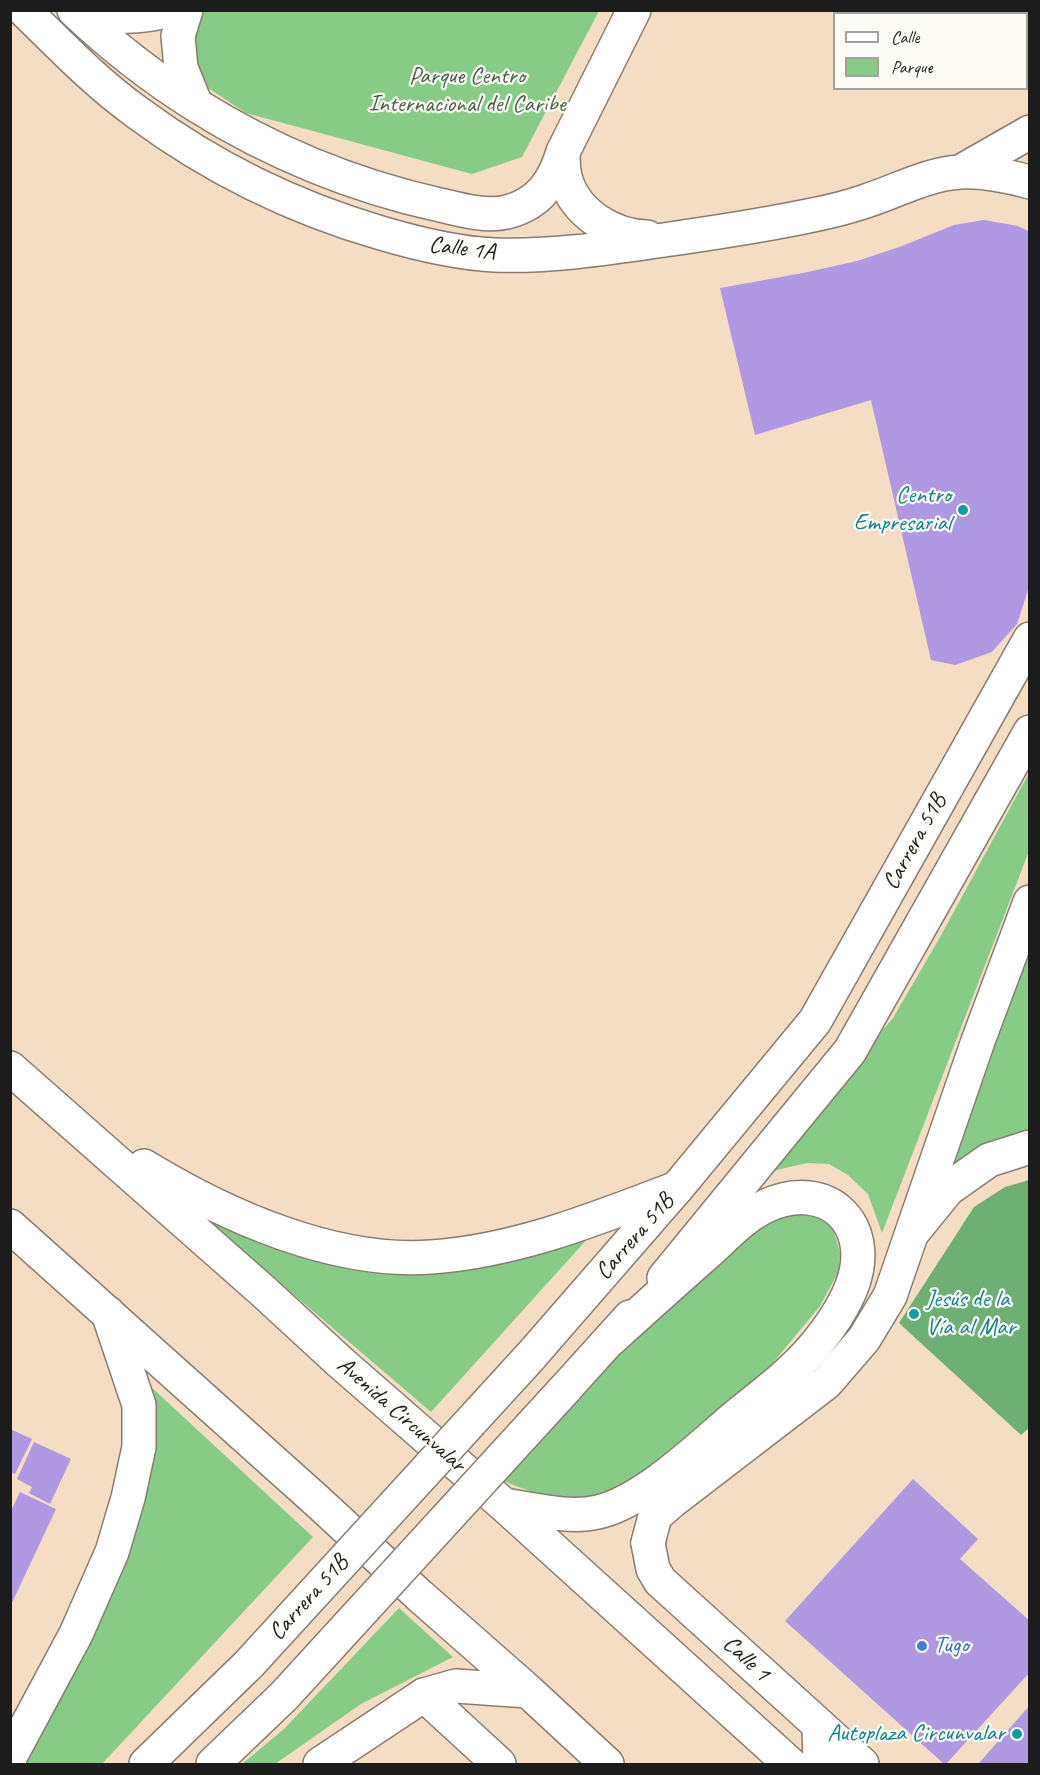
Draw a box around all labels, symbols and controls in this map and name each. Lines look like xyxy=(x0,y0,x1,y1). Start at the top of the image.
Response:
legend xyxy=(833,12,1028,90)
text: Calle xyxy=(891,26,919,48)
text: Parque xyxy=(891,56,932,78)
park label: Parque Centro Internacional del Caribe xyxy=(369,63,565,119)
street label: Calle 1A xyxy=(427,231,497,267)
place label: Centro Empresarial xyxy=(854,482,951,538)
marker: Centro Empresarial xyxy=(956,503,970,517)
street label: Carrera 51B xyxy=(877,789,953,895)
street label: Carrera 51B xyxy=(590,1188,680,1286)
place label: Jesús de la Vía al Mar xyxy=(926,1286,1015,1342)
marker: Jesús de la Vía al Mar xyxy=(907,1307,921,1321)
street label: Avenida Circunvalar xyxy=(331,1351,471,1479)
street label: Carrera 51B xyxy=(263,1549,355,1647)
street label: Calle 1 xyxy=(716,1630,776,1688)
place label: Tugo xyxy=(934,1632,969,1660)
marker: Tugo xyxy=(915,1639,929,1653)
place label: Autoplaza Circunvalar xyxy=(828,1720,1005,1748)
marker: Autoplaza Circunvalar xyxy=(1010,1727,1024,1741)

